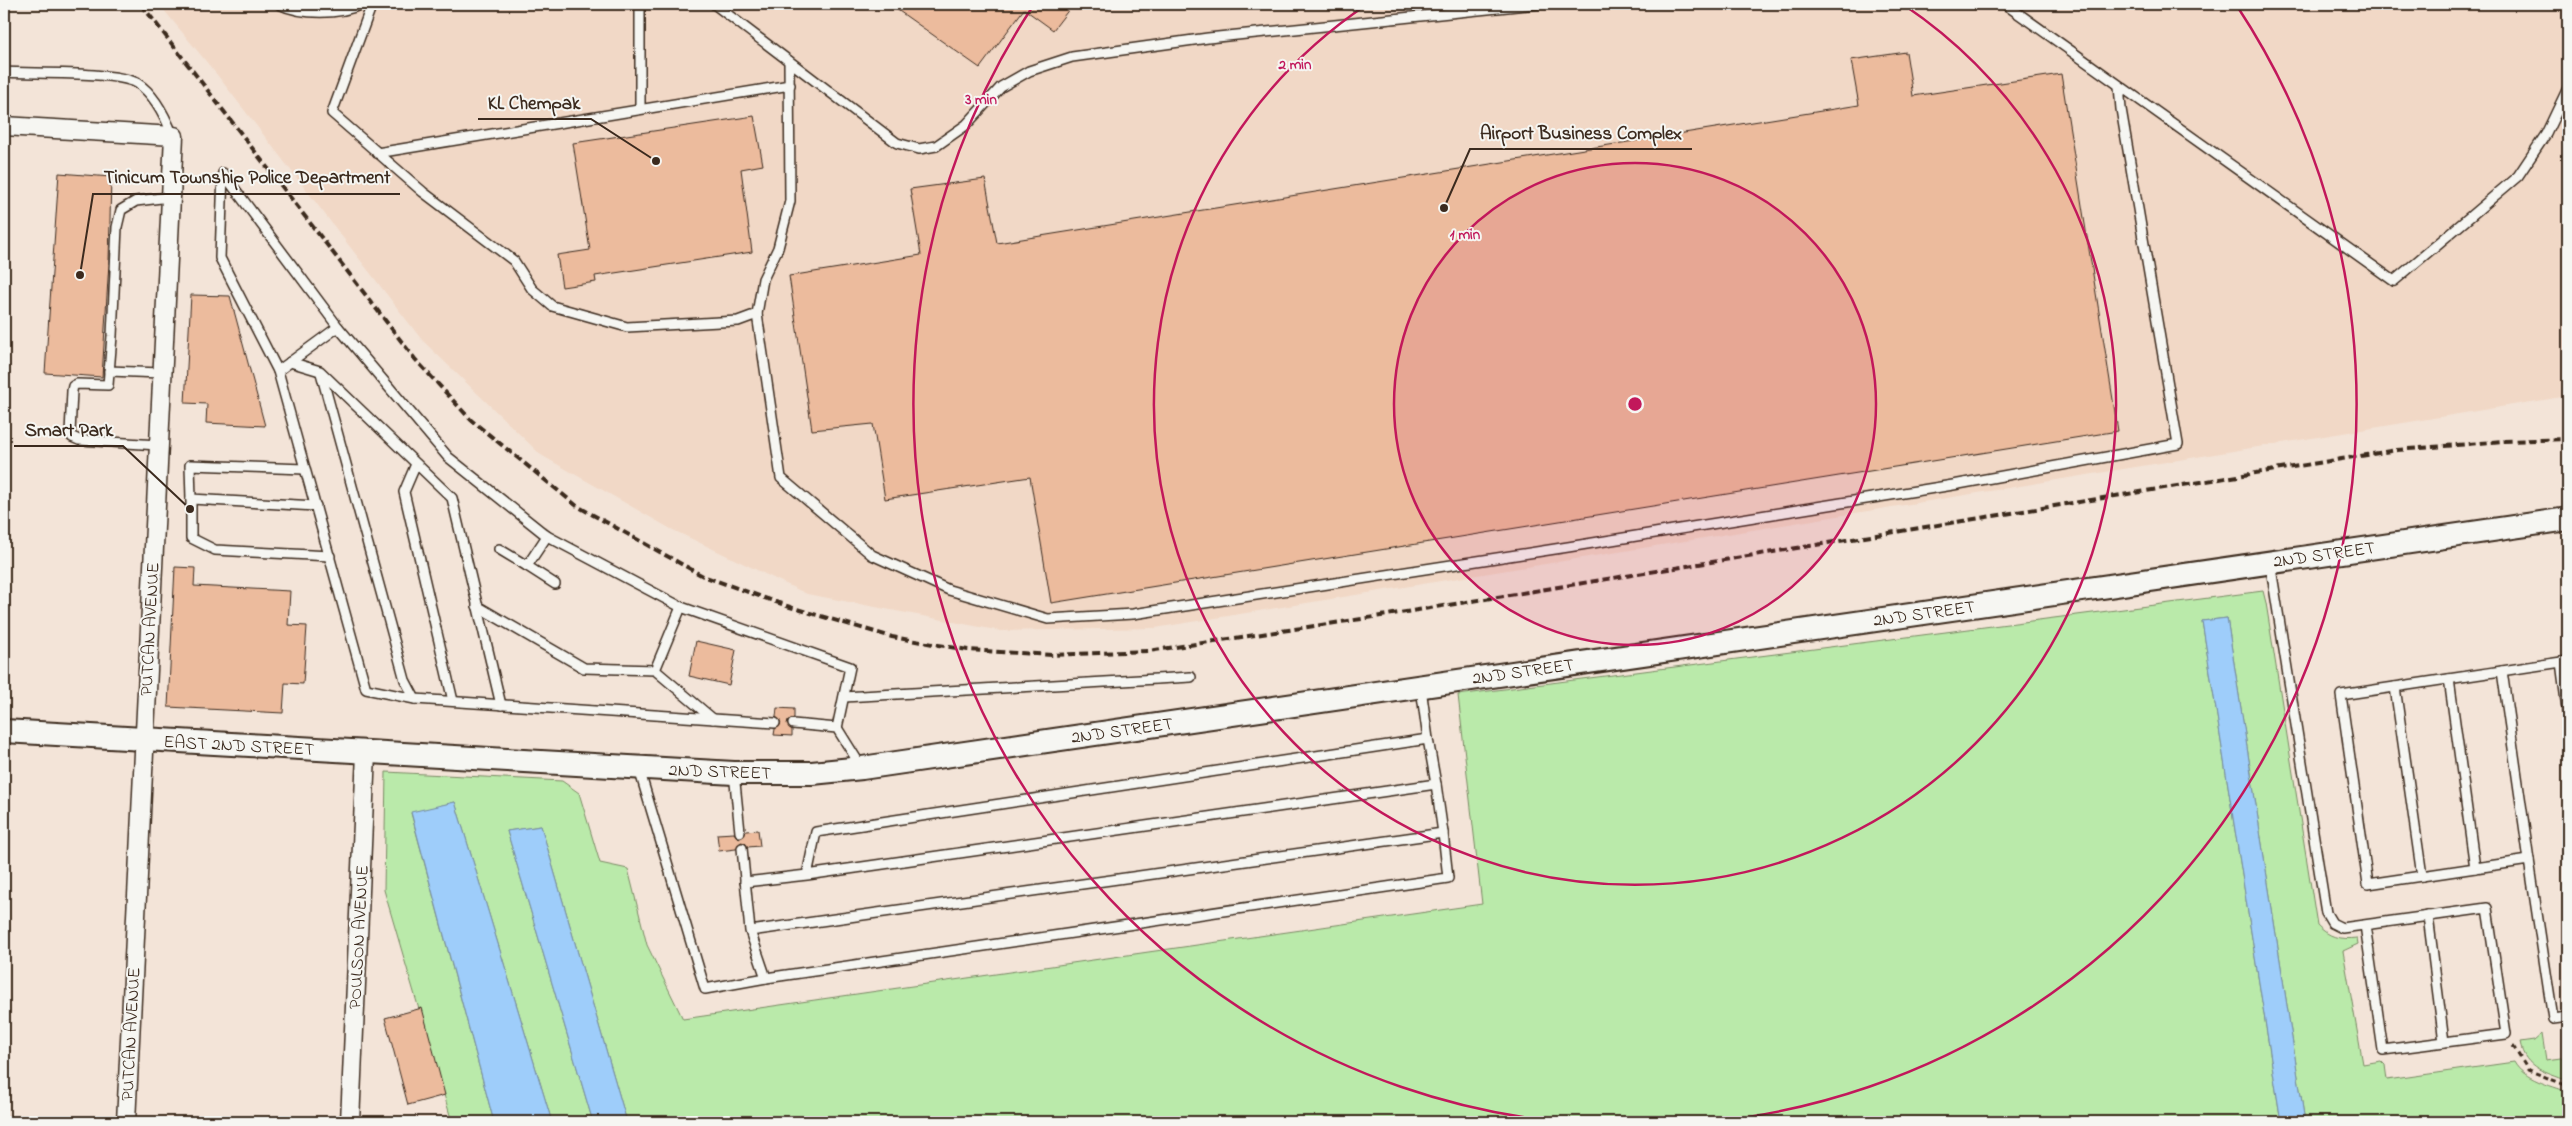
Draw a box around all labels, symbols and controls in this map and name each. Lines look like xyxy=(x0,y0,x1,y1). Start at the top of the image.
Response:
text: 2 min xyxy=(1278,54,1312,76)
callout: KL Chempak xyxy=(478,85,591,119)
text: 3 min xyxy=(964,89,997,111)
text: KL Chempak xyxy=(488,91,581,118)
callout: Airport Business Complex xyxy=(1470,115,1692,149)
text: Airport Business Complex xyxy=(1480,121,1682,148)
callout: Tinicum Township Police Department xyxy=(93,160,400,194)
text: Tinicum Township Police Department xyxy=(104,165,391,192)
text: 1 min xyxy=(1450,224,1481,246)
centre of rings xyxy=(1626,395,1644,413)
callout: Smart Park xyxy=(14,412,123,446)
text: Smart Park xyxy=(25,418,114,445)
street label: 2ND STREET xyxy=(2272,536,2377,576)
street label: PUTCAN AVENUE xyxy=(135,562,167,696)
street label: 2ND STREET xyxy=(1872,595,1977,635)
street label: 2ND STREET xyxy=(1471,653,1576,693)
street label: 2ND STREET xyxy=(1070,712,1175,752)
street label: EAST 2ND STREET xyxy=(163,730,315,764)
street label: 2ND STREET xyxy=(668,758,772,788)
street label: POULSON AVENUE xyxy=(343,864,377,1010)
street label: PUTCAN AVENUE xyxy=(116,967,148,1101)

